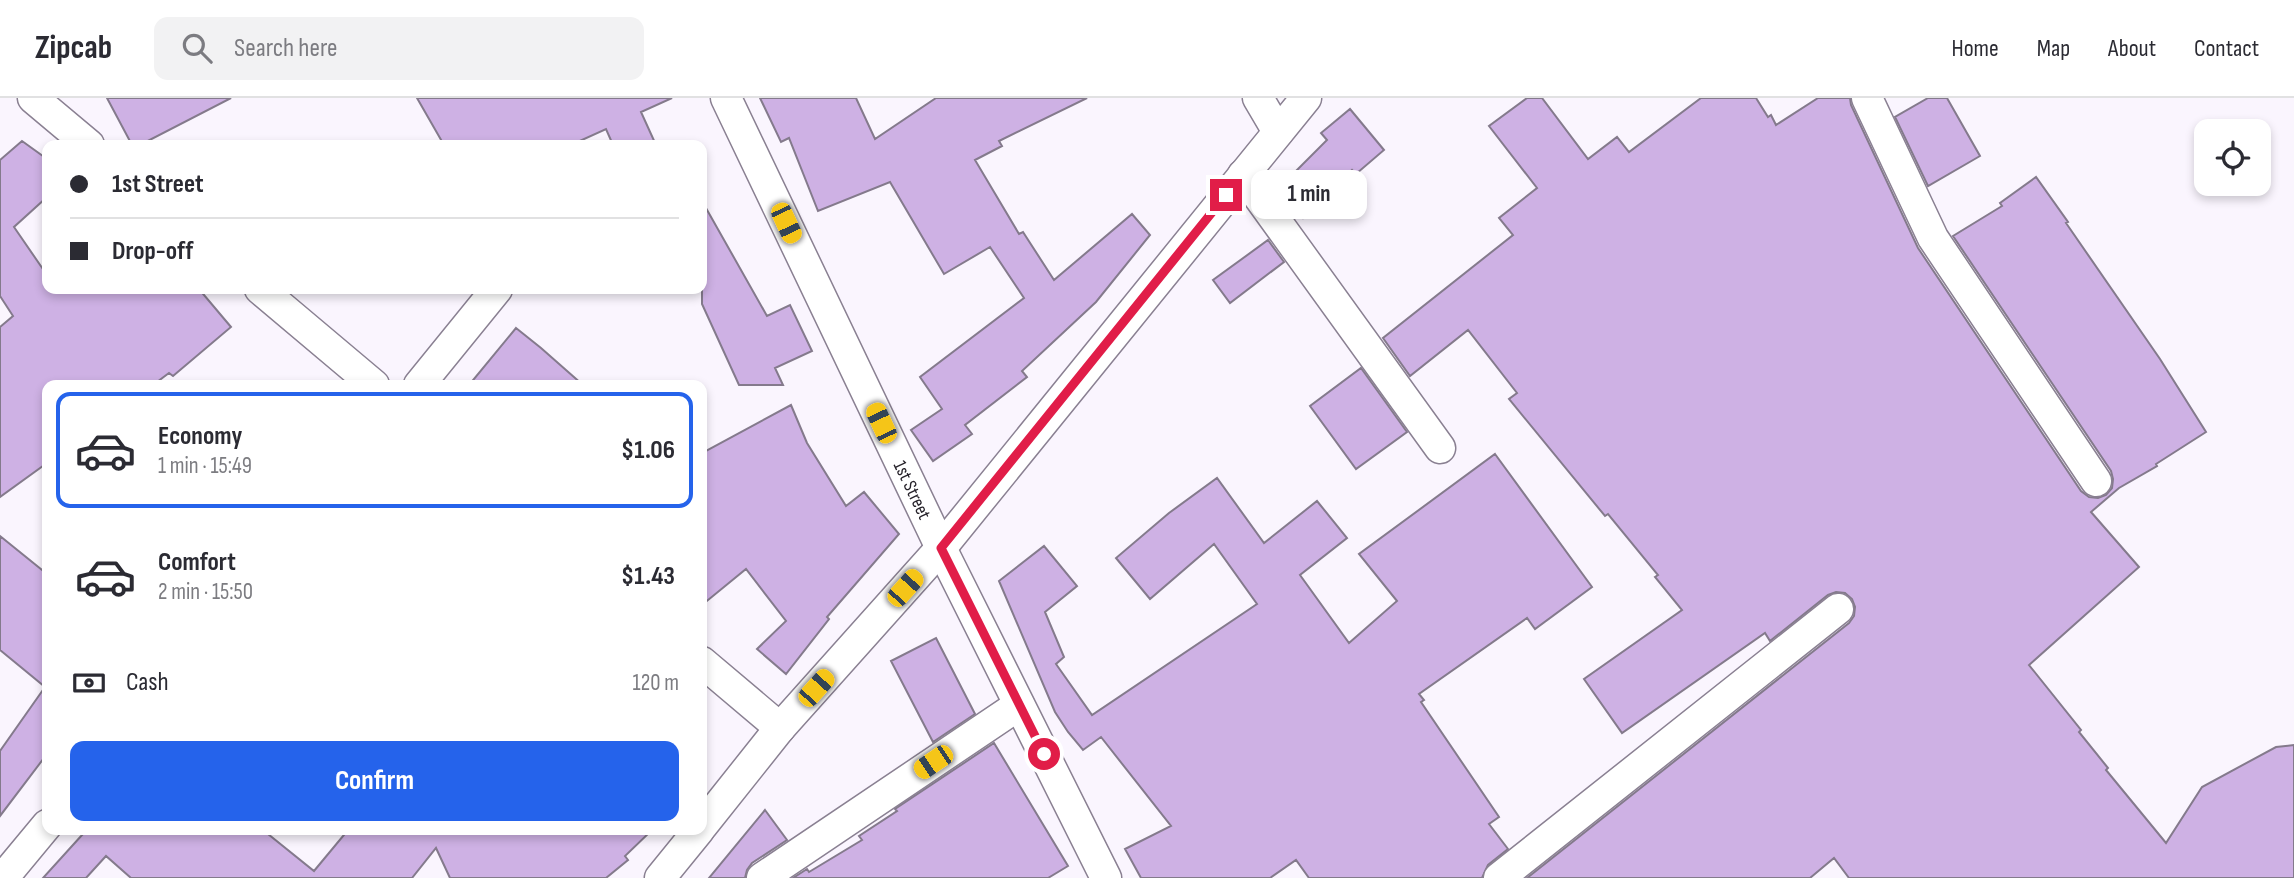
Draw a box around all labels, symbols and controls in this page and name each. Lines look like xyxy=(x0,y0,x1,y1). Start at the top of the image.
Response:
search box xyxy=(154,17,644,80)
text: Zipcab xyxy=(35,28,112,68)
icon: search xyxy=(178,29,216,67)
text: Search here xyxy=(234,33,337,64)
text: Home xyxy=(1951,34,1999,63)
text: Map xyxy=(2037,34,2070,63)
text: About xyxy=(2108,34,2156,63)
text: Contact xyxy=(2194,34,2259,63)
map controls xyxy=(2194,119,2271,196)
button: locate xyxy=(2194,119,2271,196)
text: 1st Street xyxy=(112,169,204,200)
callout: 1 min xyxy=(1250,170,1366,220)
route end xyxy=(1210,179,1242,211)
text: 1 min xyxy=(1288,180,1330,208)
car xyxy=(768,200,805,246)
text: Drop-off xyxy=(112,236,193,267)
car xyxy=(863,400,900,446)
icon: car xyxy=(74,419,137,482)
text: Economy xyxy=(158,421,242,452)
text: $1.06 xyxy=(621,435,675,466)
text: 1 min · 15:49 xyxy=(158,452,252,480)
street label: 1st Street xyxy=(888,457,936,524)
icon: car xyxy=(74,545,137,608)
text: Comfort xyxy=(158,547,236,578)
text: $1.43 xyxy=(621,561,675,592)
car xyxy=(884,565,927,611)
text: 2 min · 15:50 xyxy=(158,578,253,606)
icon: cash xyxy=(70,664,108,702)
car xyxy=(795,665,838,711)
text: Cash xyxy=(126,667,169,698)
text: 120 m xyxy=(633,669,679,697)
route start xyxy=(1028,738,1060,770)
button: Confirm xyxy=(70,741,679,821)
car xyxy=(910,742,957,782)

